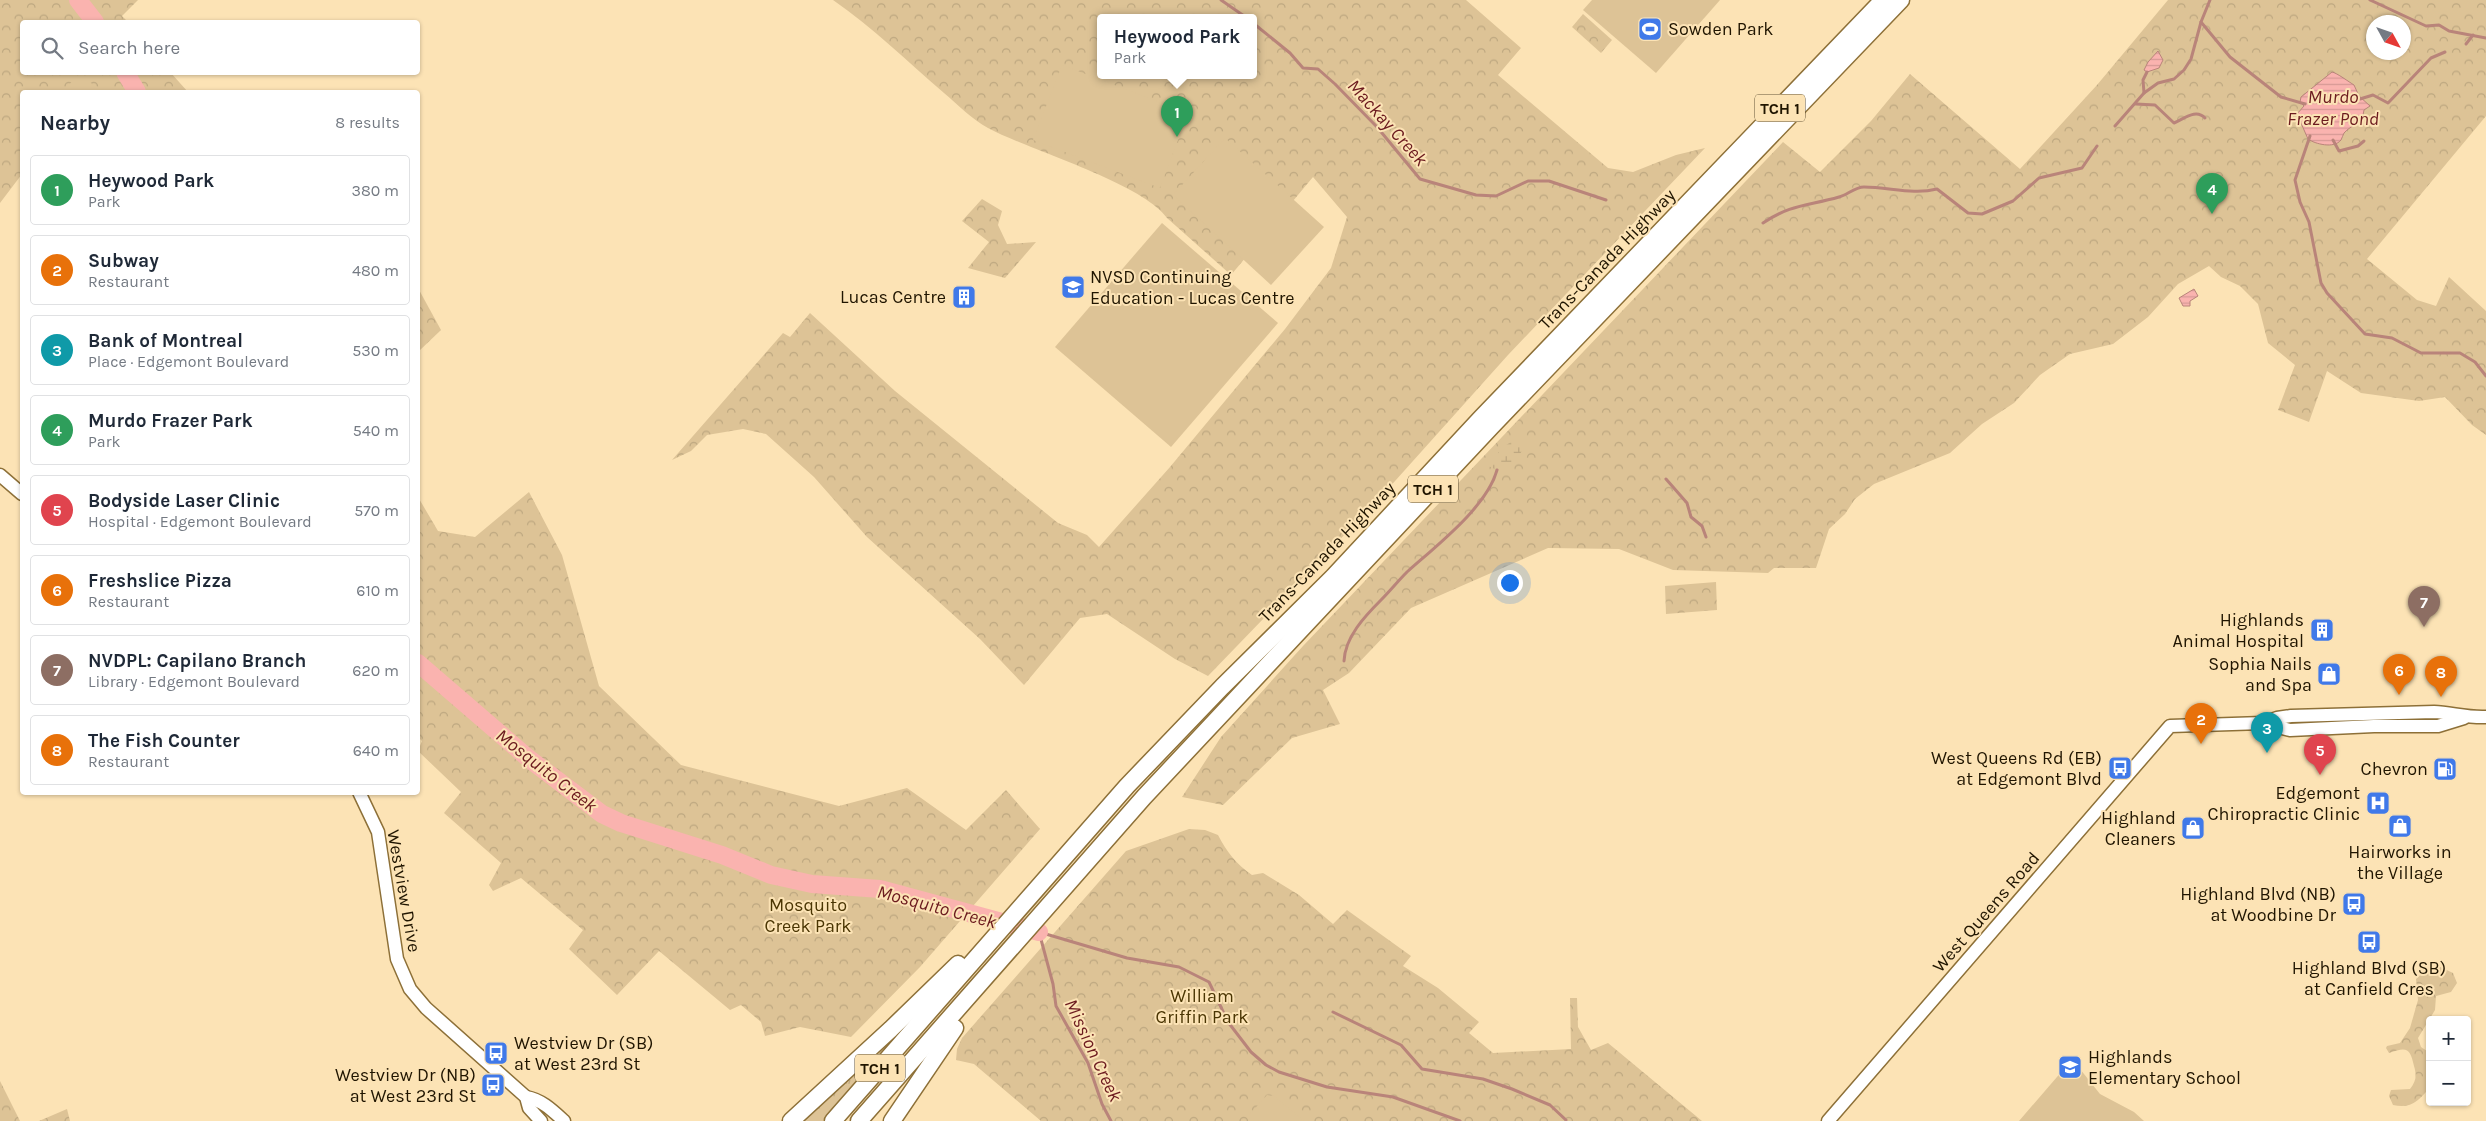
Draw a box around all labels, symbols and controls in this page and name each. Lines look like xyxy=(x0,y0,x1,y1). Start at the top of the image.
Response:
popup xyxy=(1097,14,1257,79)
north arrow xyxy=(2366,15,2411,60)
sports icon: Sowden Park xyxy=(1637,16,1663,42)
place label: Sowden Park xyxy=(1668,18,1773,40)
search box xyxy=(20,20,420,75)
text: Heywood Park xyxy=(1114,26,1240,48)
icon: search xyxy=(38,34,66,62)
text: Search here xyxy=(78,37,180,59)
text: Park xyxy=(1114,48,1146,67)
water label: Mackay Creek xyxy=(1343,75,1432,171)
water label: Murdo Frazer Pond xyxy=(2287,86,2379,130)
road number: TCH 1 xyxy=(1755,95,1805,122)
pin: 1 xyxy=(1161,96,1193,137)
text: Nearby xyxy=(40,111,110,135)
text: 8 results xyxy=(335,113,400,132)
text: Heywood Park xyxy=(88,170,214,192)
pin: 4 xyxy=(2196,173,2228,214)
text: 1 xyxy=(54,181,60,200)
text: 380 m xyxy=(351,181,399,200)
street label: Trans-Canada Highway xyxy=(1534,184,1680,334)
text: Park xyxy=(88,192,120,211)
text: Subway xyxy=(88,250,159,272)
text: 2 xyxy=(52,261,62,280)
text: 480 m xyxy=(352,261,399,280)
place label: NVSD Continuing Education - Lucas Centre xyxy=(1090,266,1294,309)
text: Restaurant xyxy=(88,272,169,291)
school or university icon: NVSD Continuing Education - Lucas Centre xyxy=(1060,274,1086,300)
building icon: Lucas Centre xyxy=(951,284,977,310)
place label: Lucas Centre xyxy=(840,286,946,308)
text: Bank of Montreal xyxy=(88,330,243,352)
text: 3 xyxy=(52,341,62,360)
text: 530 m xyxy=(352,341,399,360)
text: Place · Edgemont Boulevard xyxy=(88,352,289,371)
text: Murdo Frazer Park xyxy=(88,410,253,432)
text: 4 xyxy=(52,421,62,440)
text: 540 m xyxy=(353,421,399,440)
text: Park xyxy=(88,432,120,451)
road number: TCH 1 xyxy=(1408,476,1458,502)
street label: Trans-Canada Highway xyxy=(1254,477,1400,627)
text: Bodyside Laser Clinic xyxy=(88,490,280,512)
text: 5 xyxy=(52,501,62,520)
text: 570 m xyxy=(354,501,399,520)
text: Hospital · Edgemont Boulevard xyxy=(88,512,312,531)
text: Freshslice Pizza xyxy=(88,570,232,592)
your location xyxy=(1497,570,1523,596)
text: 6 xyxy=(52,581,62,600)
text: 610 m xyxy=(356,581,399,600)
pin: 7 xyxy=(2408,586,2440,627)
text: Restaurant xyxy=(88,592,169,611)
place label: Highlands Animal Hospital xyxy=(2172,609,2304,652)
building icon: Highlands Animal Hospital xyxy=(2309,617,2335,643)
text: NVDPL: Capilano Branch xyxy=(88,650,306,672)
place label: Sophia Nails and Spa xyxy=(2208,653,2312,696)
pin: 6 xyxy=(2383,654,2415,695)
pin: 8 xyxy=(2425,656,2457,697)
text: 7 xyxy=(53,661,61,680)
text: 620 m xyxy=(352,661,399,680)
shop icon: Sophia Nails and Spa xyxy=(2316,661,2342,687)
text: Library · Edgemont Boulevard xyxy=(88,672,300,691)
pin: 2 xyxy=(2185,703,2217,744)
pin: 3 xyxy=(2251,712,2283,753)
water label: Mosquito Creek xyxy=(491,724,602,817)
text: The Fish Counter xyxy=(88,730,240,752)
pin: 5 xyxy=(2304,734,2336,775)
text: 8 xyxy=(52,741,62,760)
text: 640 m xyxy=(353,741,399,760)
place label: West Queens Rd (EB) at Edgemont Blvd xyxy=(1931,747,2102,790)
text: Restaurant xyxy=(88,752,169,771)
bus stop icon: West Queens Rd (EB) at Edgemont Blvd xyxy=(2107,755,2133,781)
fuel station icon: Chevron xyxy=(2432,756,2458,782)
place label: Chevron xyxy=(2361,758,2428,780)
place label: Edgemont Chiropractic Clinic xyxy=(2208,782,2360,825)
hospital icon: Edgemont Chiropractic Clinic xyxy=(2365,790,2391,816)
place label: Highland Cleaners xyxy=(2101,807,2176,850)
shop icon: Hairworks in the Village xyxy=(2387,813,2413,839)
shop icon: Highland Cleaners xyxy=(2180,815,2206,841)
street label: Westview Drive xyxy=(382,828,426,954)
place label: Hairworks in the Village xyxy=(2348,841,2452,884)
street label: West Queens Road xyxy=(1928,847,2044,977)
water label: Mosquito Creek xyxy=(875,881,999,934)
place label: Highland Blvd (NB) at Woodbine Dr xyxy=(2180,883,2336,926)
bus stop icon: Highland Blvd (NB) at Woodbine Dr xyxy=(2341,891,2367,917)
park label: Mosquito Creek Park xyxy=(765,894,851,937)
bus stop icon: Highland Blvd (SB) at Canfield Cres xyxy=(2356,929,2382,955)
place label: Highland Blvd (SB) at Canfield Cres xyxy=(2292,957,2446,1000)
park label: William Griffin Park xyxy=(1156,985,1248,1028)
water label: Mission Creek xyxy=(1060,996,1127,1106)
map controls xyxy=(2426,1016,2471,1106)
button: + xyxy=(2426,1016,2471,1061)
place label: Westview Dr (SB) at West 23rd St xyxy=(514,1032,653,1075)
bus stop icon: Westview Dr (SB) at West 23rd St xyxy=(483,1040,509,1066)
place label: Highlands Elementary School xyxy=(2088,1046,2241,1089)
road number: TCH 1 xyxy=(855,1054,905,1082)
school or university icon: Highlands Elementary School xyxy=(2057,1054,2083,1080)
button: − xyxy=(2426,1061,2471,1106)
place label: Westview Dr (NB) at West 23rd St xyxy=(335,1064,476,1107)
bus stop icon: Westview Dr (NB) at West 23rd St xyxy=(480,1072,506,1098)

